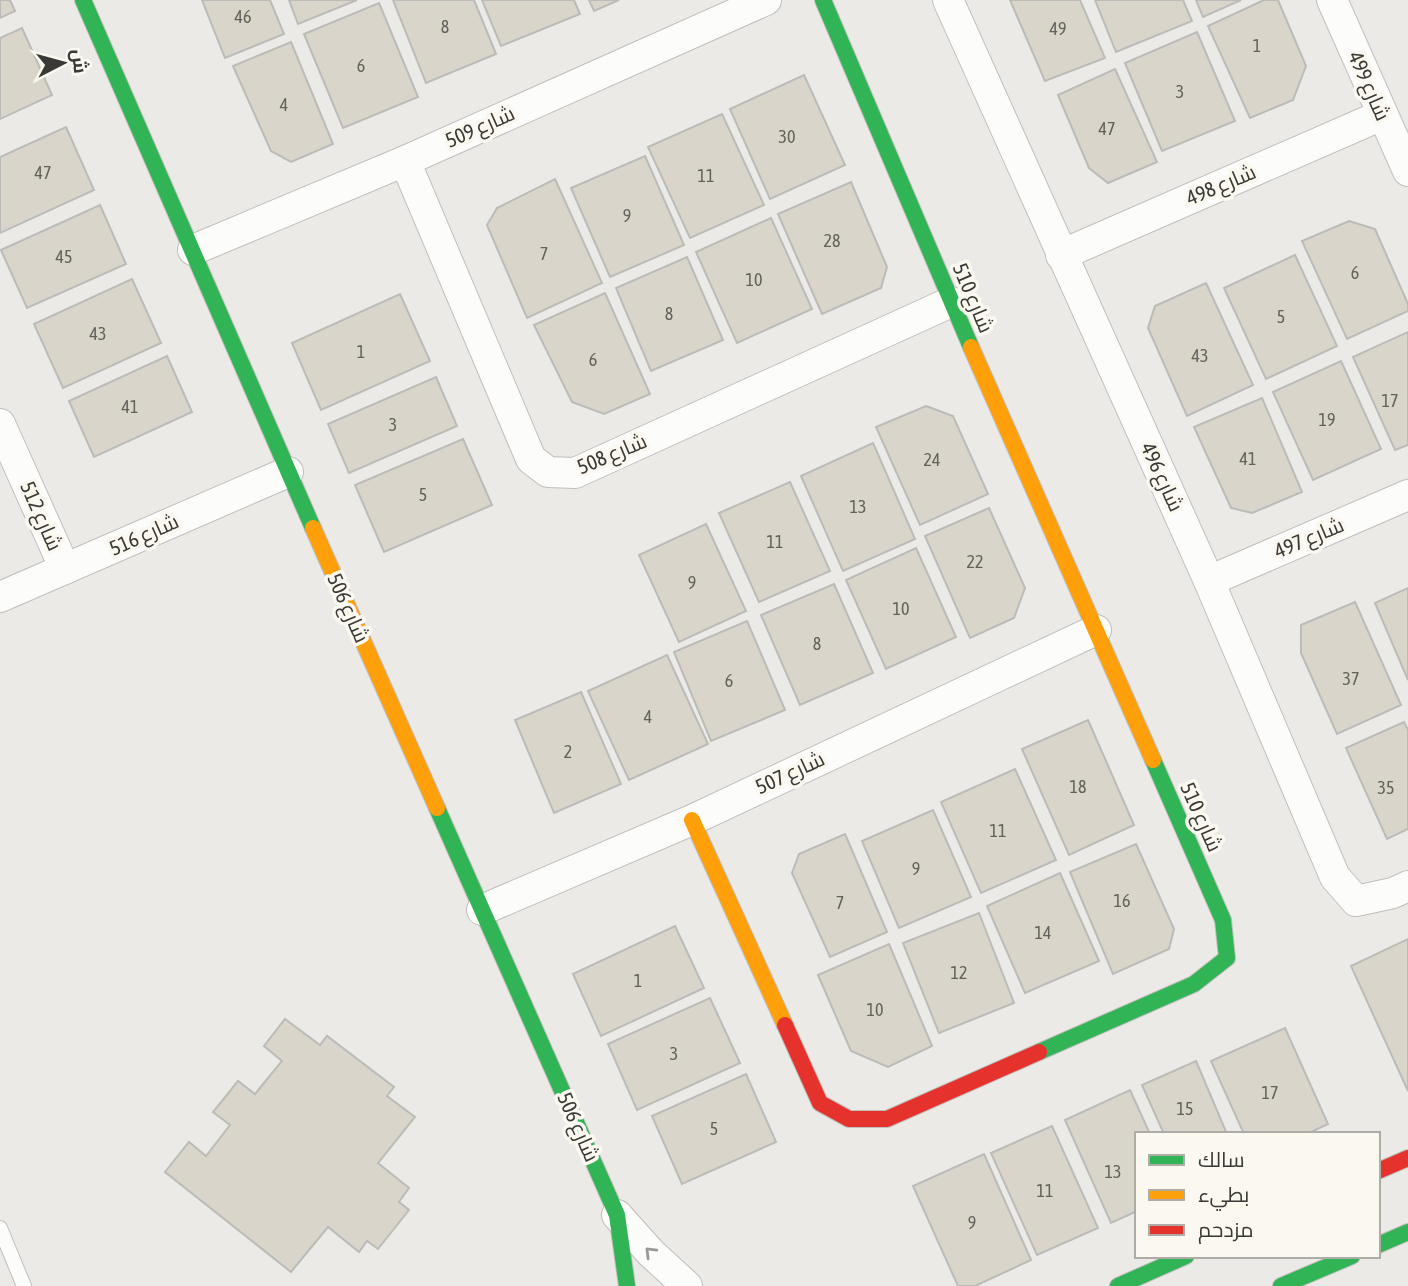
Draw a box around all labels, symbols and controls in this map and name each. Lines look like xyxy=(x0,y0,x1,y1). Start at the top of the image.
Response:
house number: 46 xyxy=(235,6,251,27)
house number: 8 xyxy=(441,16,449,37)
house number: 49 xyxy=(1050,18,1066,39)
north arrow xyxy=(28,28,98,98)
house number: 1 xyxy=(1253,35,1261,56)
street label: شارع 499 xyxy=(1341,47,1396,125)
text: ش xyxy=(67,48,92,75)
house number: 6 xyxy=(357,55,365,76)
house number: 3 xyxy=(1176,81,1184,102)
house number: 4 xyxy=(280,94,288,115)
street label: شارع 509 xyxy=(441,100,519,155)
house number: 47 xyxy=(1099,118,1115,139)
house number: 30 xyxy=(779,126,795,147)
street label: شارع 498 xyxy=(1182,159,1260,212)
house number: 47 xyxy=(35,162,51,183)
house number: 11 xyxy=(698,165,714,186)
house number: 9 xyxy=(623,205,631,226)
house number: 28 xyxy=(824,230,840,251)
house number: 7 xyxy=(540,243,548,264)
house number: 45 xyxy=(56,246,72,267)
street label: شارع 510 xyxy=(946,259,999,337)
house number: 6 xyxy=(1351,262,1359,283)
house number: 10 xyxy=(746,269,762,290)
house number: 8 xyxy=(665,303,673,324)
house number: 5 xyxy=(1277,306,1285,327)
house number: 43 xyxy=(90,323,106,344)
house number: 1 xyxy=(357,341,365,362)
house number: 43 xyxy=(1192,345,1208,366)
house number: 6 xyxy=(589,349,597,370)
house number: 17 xyxy=(1382,390,1398,411)
house number: 41 xyxy=(122,396,138,417)
house number: 19 xyxy=(1319,409,1335,430)
house number: 3 xyxy=(389,414,397,435)
street label: شارع 508 xyxy=(573,428,651,481)
street label: شارع 496 xyxy=(1134,438,1189,516)
house number: 41 xyxy=(1240,448,1256,469)
house number: 24 xyxy=(924,449,940,470)
street label: شارع 512 xyxy=(13,477,68,555)
house number: 5 xyxy=(419,484,427,505)
house number: 13 xyxy=(850,496,866,517)
street label: شارع 516 xyxy=(105,508,183,563)
street label: شارع 497 xyxy=(1270,512,1348,565)
house number: 11 xyxy=(767,531,783,552)
house number: 22 xyxy=(967,551,983,572)
street label: شارع 506 xyxy=(320,569,375,647)
house number: 9 xyxy=(688,572,696,593)
house number: 10 xyxy=(893,598,909,619)
house number: 8 xyxy=(813,633,821,654)
house number: 37 xyxy=(1343,668,1359,689)
house number: 6 xyxy=(725,670,733,691)
house number: 4 xyxy=(644,706,652,727)
house number: 2 xyxy=(564,741,572,762)
street label: شارع 507 xyxy=(751,746,829,801)
house number: 18 xyxy=(1070,776,1086,797)
house number: 35 xyxy=(1378,777,1394,798)
street label: شارع 510 xyxy=(1173,778,1228,856)
house number: 11 xyxy=(990,820,1006,841)
house number: 9 xyxy=(912,858,920,879)
house number: 16 xyxy=(1114,890,1130,911)
house number: 7 xyxy=(836,892,844,913)
house number: 14 xyxy=(1035,922,1051,943)
house number: 12 xyxy=(951,962,967,983)
house number: 1 xyxy=(634,970,642,991)
house number: 10 xyxy=(867,999,883,1020)
house number: 3 xyxy=(670,1043,678,1064)
house number: 17 xyxy=(1262,1082,1278,1103)
street label: شارع 506 xyxy=(550,1088,605,1166)
house number: 15 xyxy=(1177,1098,1193,1119)
house number: 5 xyxy=(710,1118,718,1139)
legend xyxy=(1135,1132,1380,1258)
text: سالك xyxy=(1198,1147,1245,1171)
house number: 13 xyxy=(1105,1161,1121,1182)
house number: 11 xyxy=(1037,1180,1053,1201)
text: بطيء xyxy=(1198,1182,1249,1211)
house number: 9 xyxy=(968,1212,976,1233)
text: مزدحم xyxy=(1198,1217,1253,1244)
one-way arrow xyxy=(646,1247,659,1260)

